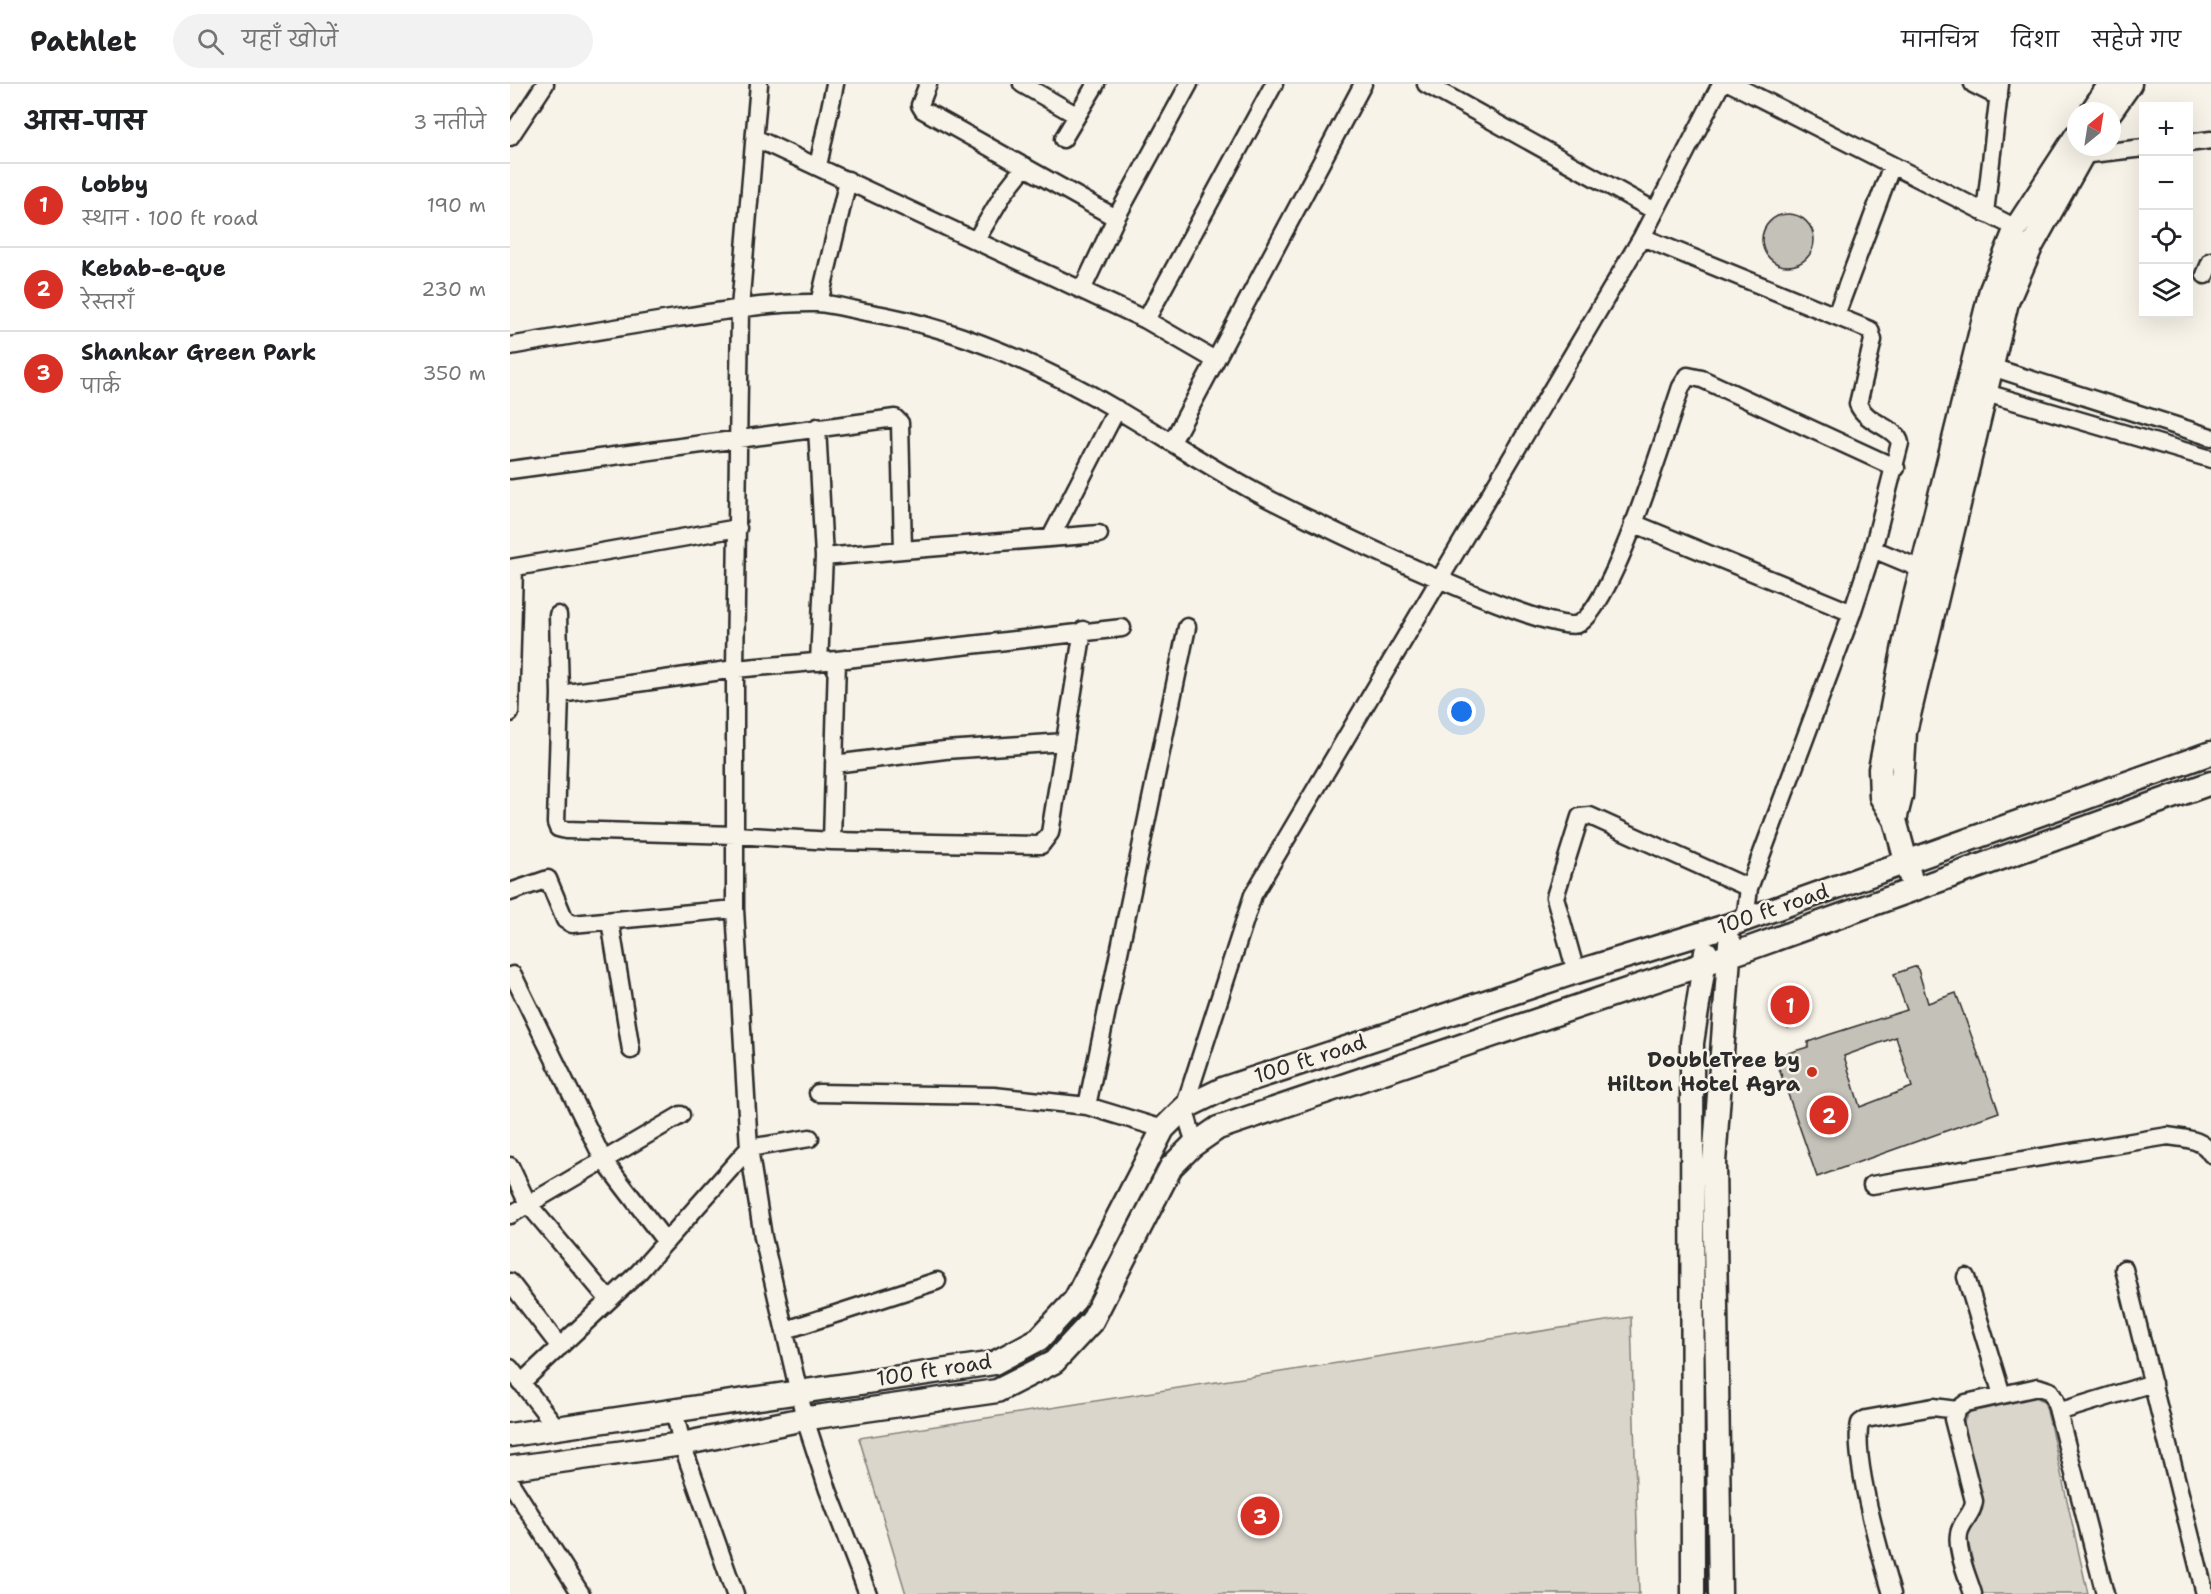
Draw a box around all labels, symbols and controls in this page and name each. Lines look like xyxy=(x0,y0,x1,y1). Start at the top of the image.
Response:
search box xyxy=(173,14,593,68)
text: Pathlet xyxy=(30,22,137,60)
icon: search xyxy=(194,25,227,58)
text: यहाँ खोजें xyxy=(242,25,338,54)
text: मानचित्र xyxy=(1901,26,1978,54)
text: दिशा xyxy=(2011,26,2059,54)
text: सहेजे गए xyxy=(2092,26,2181,54)
north arrow xyxy=(2067,102,2121,156)
map controls xyxy=(2139,102,2193,318)
button: + xyxy=(2139,102,2193,156)
text: आस-पास xyxy=(24,103,146,138)
text: 3 नतीजे xyxy=(413,109,486,135)
button: − xyxy=(2139,156,2193,210)
text: Lobby xyxy=(81,170,148,199)
text: 1 xyxy=(39,192,48,218)
text: 190 m xyxy=(427,192,486,218)
text: स्थान · 100 ft road xyxy=(81,205,258,231)
button: locate xyxy=(2139,210,2193,264)
text: Kebab-e-que xyxy=(81,254,226,283)
button: layers xyxy=(2139,264,2193,318)
text: 2 xyxy=(37,276,51,302)
text: 230 m xyxy=(421,276,486,302)
text: रेस्तराँ xyxy=(81,289,134,315)
text: Shankar Green Park xyxy=(81,338,316,367)
text: 3 xyxy=(37,360,51,386)
text: 350 m xyxy=(422,360,486,386)
text: पार्क xyxy=(81,373,120,399)
your location xyxy=(1447,697,1476,726)
street label: 100 ft road xyxy=(1714,877,1832,941)
pin: 1 xyxy=(1770,982,1810,1028)
street label: 100 ft road xyxy=(1250,1028,1370,1090)
place label: DoubleTree by Hilton Hotel Agra xyxy=(1607,1046,1801,1098)
marker: DoubleTree by Hilton Hotel Agra xyxy=(1805,1065,1819,1079)
pin: 2 xyxy=(1810,1092,1848,1138)
street label: 100 ft road xyxy=(874,1347,994,1393)
pin: 3 xyxy=(1240,1494,1280,1538)

